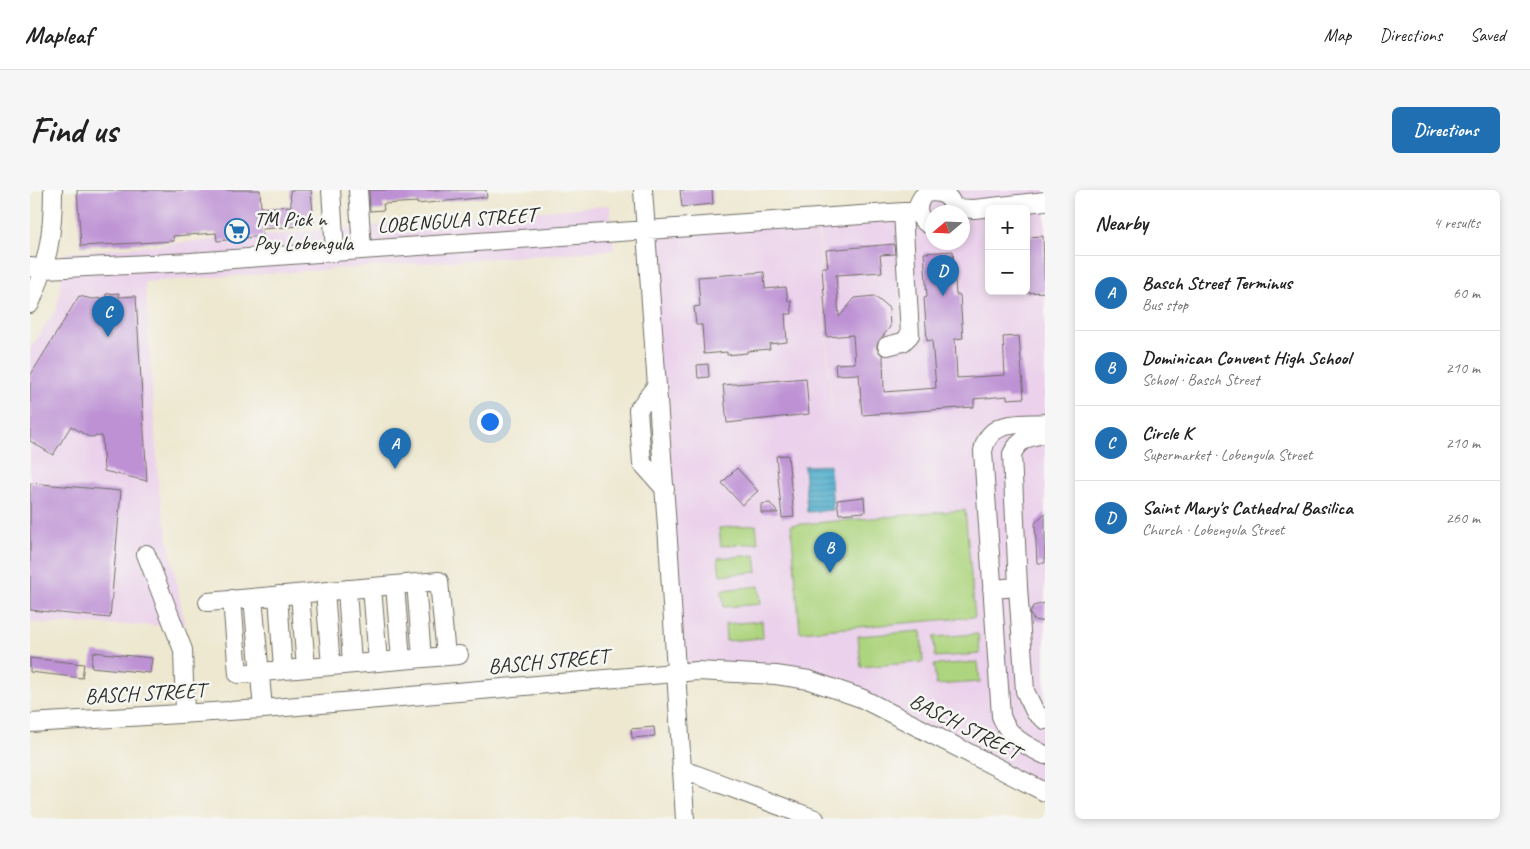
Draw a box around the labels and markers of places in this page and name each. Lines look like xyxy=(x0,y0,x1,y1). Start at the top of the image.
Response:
place label: TM Pick n Pay Lobengula xyxy=(254,206,354,256)
supermarket icon: TM Pick n Pay Lobengula xyxy=(224,218,250,244)
pin: D xyxy=(927,255,959,296)
pin: C xyxy=(92,296,124,337)
pin: A xyxy=(379,428,411,469)
pin: B xyxy=(814,532,846,573)

